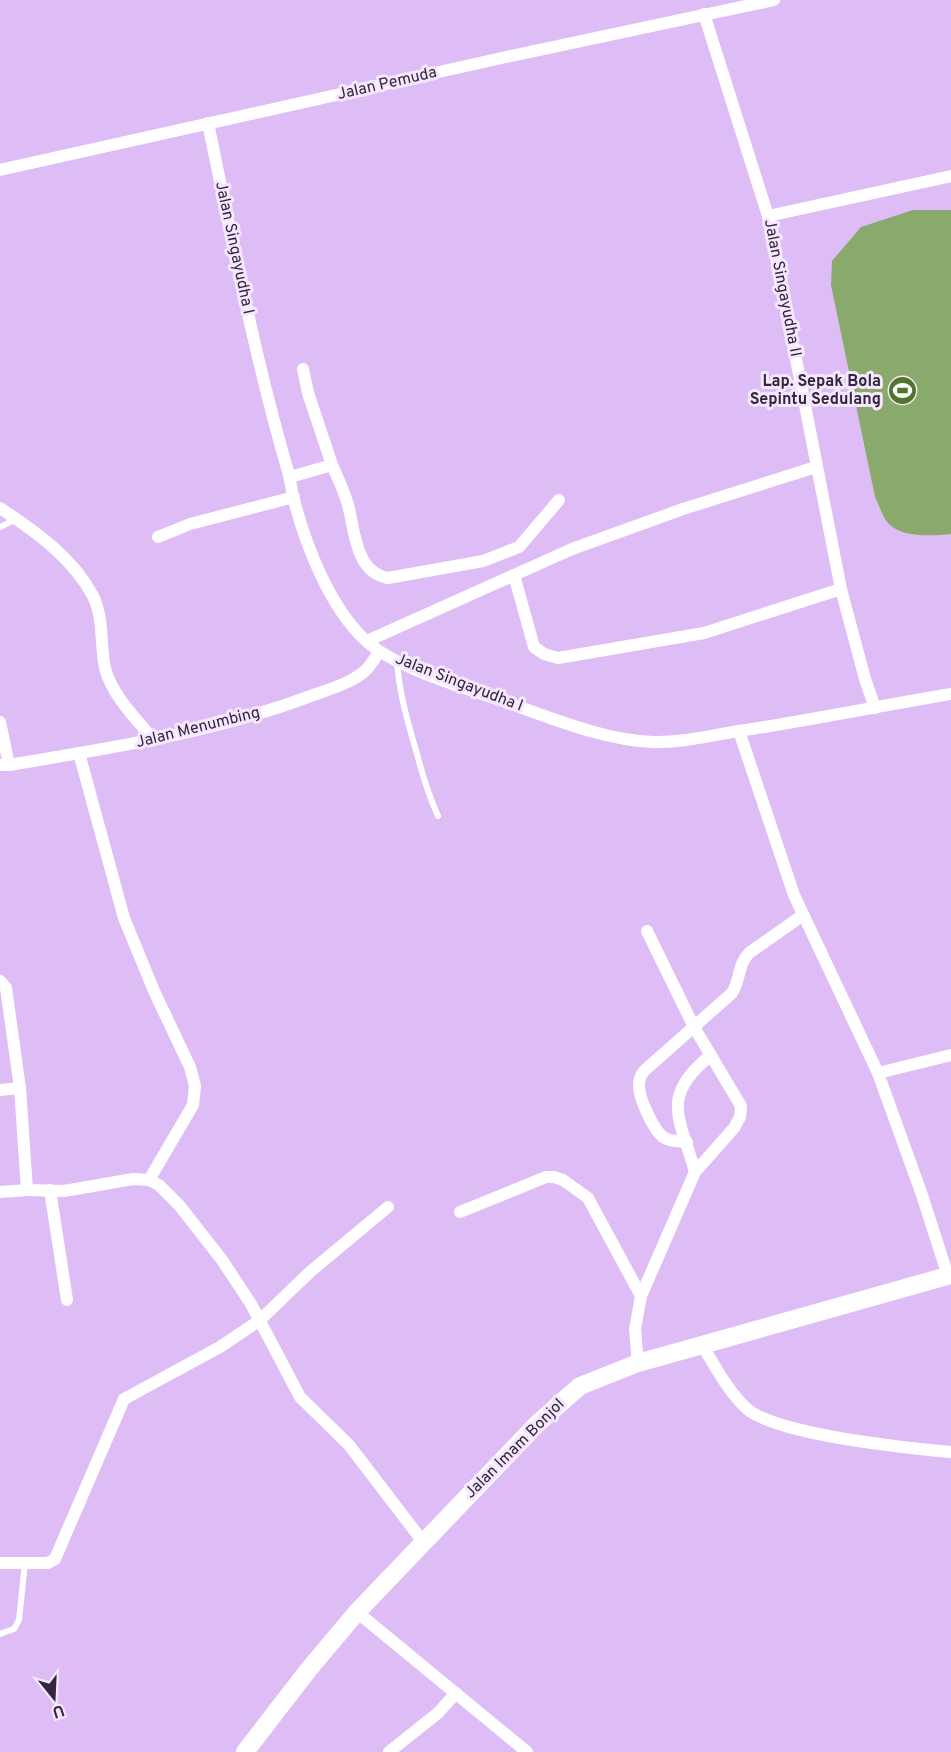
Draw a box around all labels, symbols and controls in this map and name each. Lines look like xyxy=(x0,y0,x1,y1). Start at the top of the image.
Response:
street label: Jalan Pemuda xyxy=(335,63,439,105)
street label: Jalan Singayudha I xyxy=(210,180,258,316)
street label: Jalan Singayudha II xyxy=(759,217,805,359)
place label: Lap. Sepak Bola Sepintu Sedulang xyxy=(750,372,881,410)
sports icon: Lap. Sepak Bola Sepintu Sedulang xyxy=(886,375,918,407)
street label: Jalan Singayudha I xyxy=(392,649,526,717)
street label: Jalan Menumbing xyxy=(134,703,262,753)
street label: Jalan Imam Bonjol xyxy=(461,1395,569,1503)
north arrow xyxy=(24,1668,84,1728)
text: U xyxy=(50,1699,67,1722)

